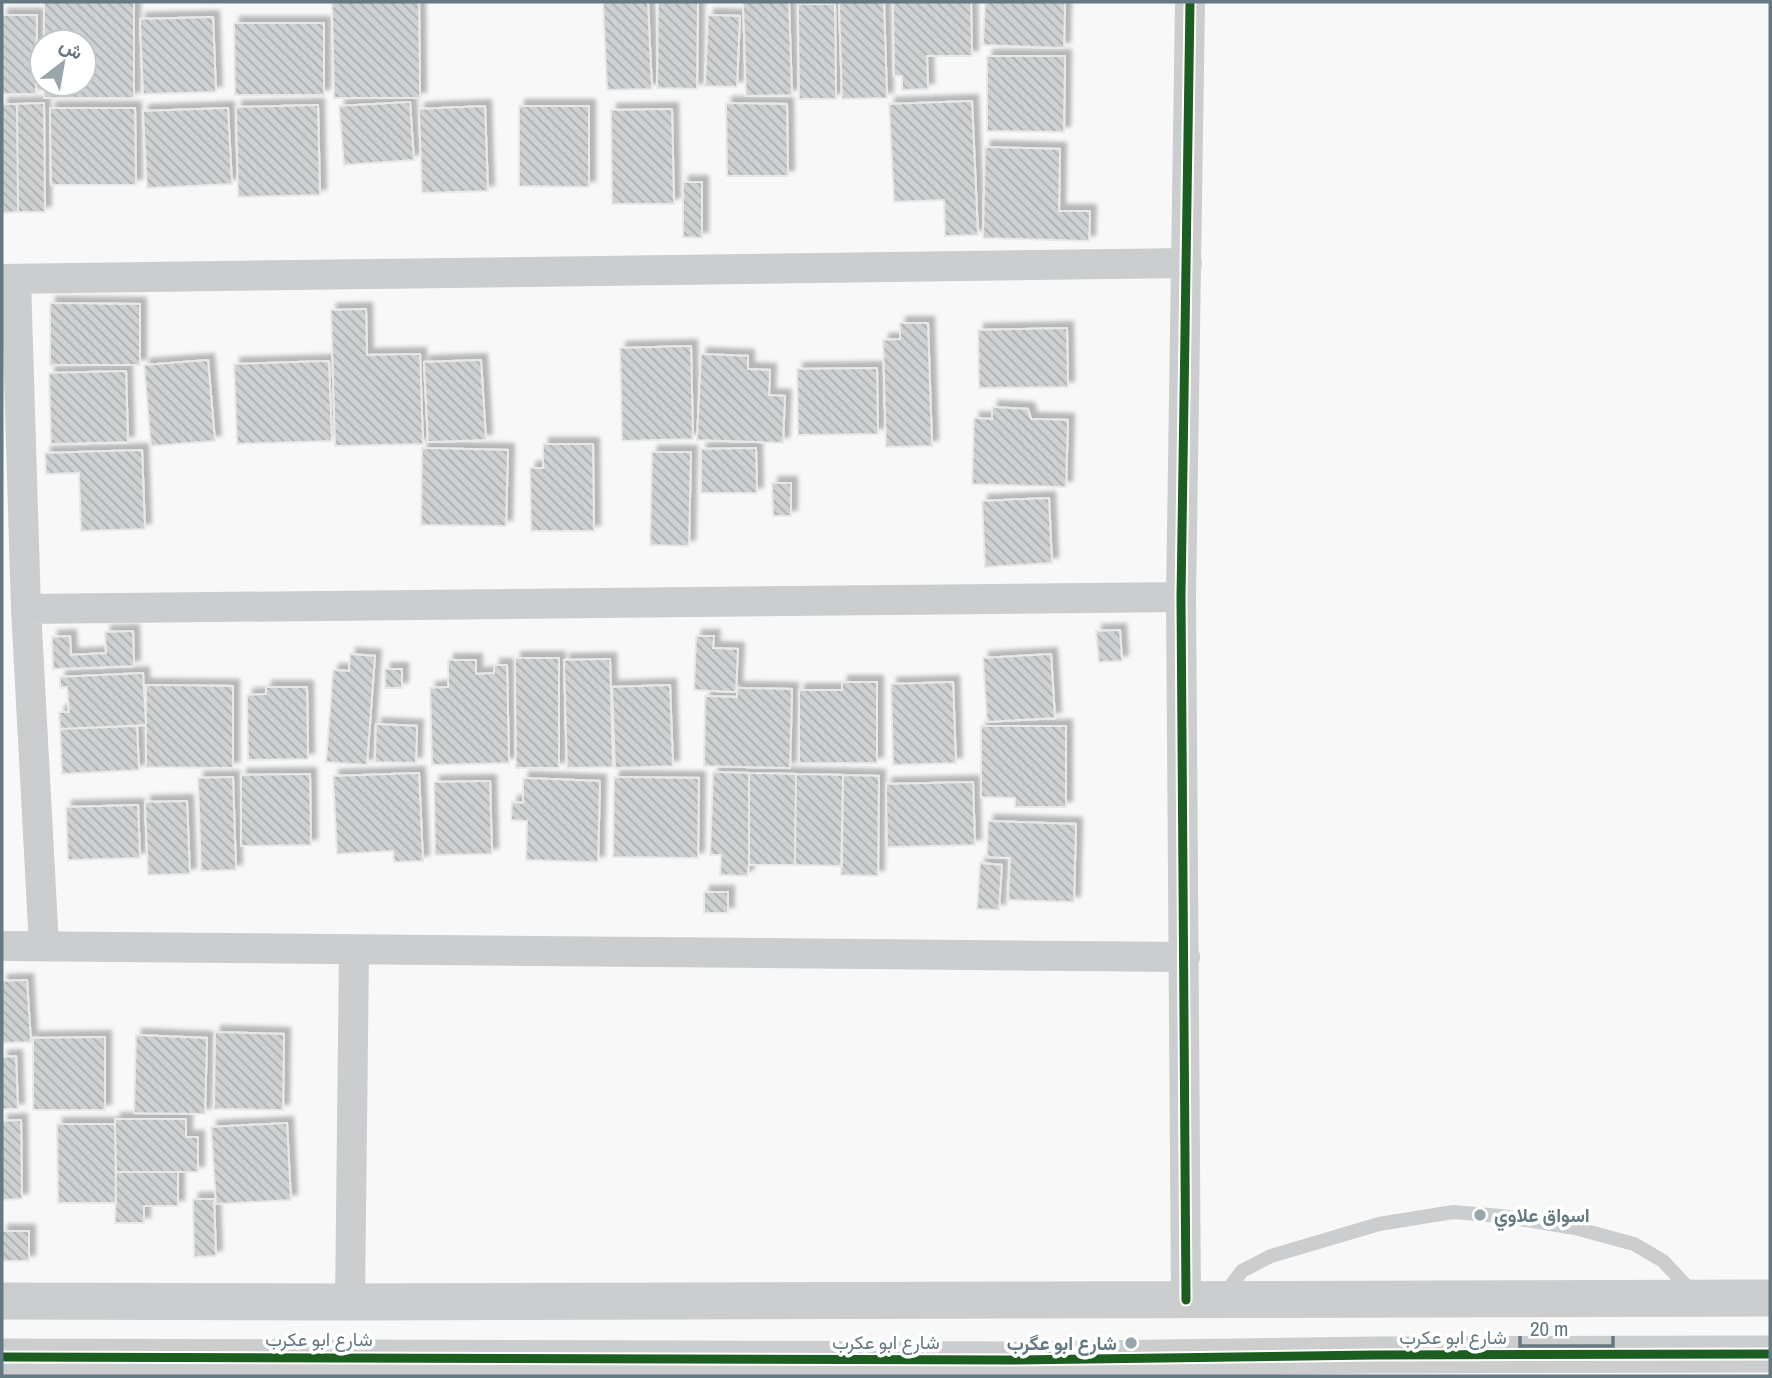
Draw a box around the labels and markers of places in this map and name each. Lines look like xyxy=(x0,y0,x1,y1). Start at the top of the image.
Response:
place label: اسواق علاوي xyxy=(1494,1202,1590,1232)
marker: اسواق علاوي xyxy=(1472,1207,1488,1223)
place label: شارع ابو عگرب xyxy=(1007,1330,1117,1356)
marker: شارع ابو عگرب xyxy=(1123,1335,1139,1351)

